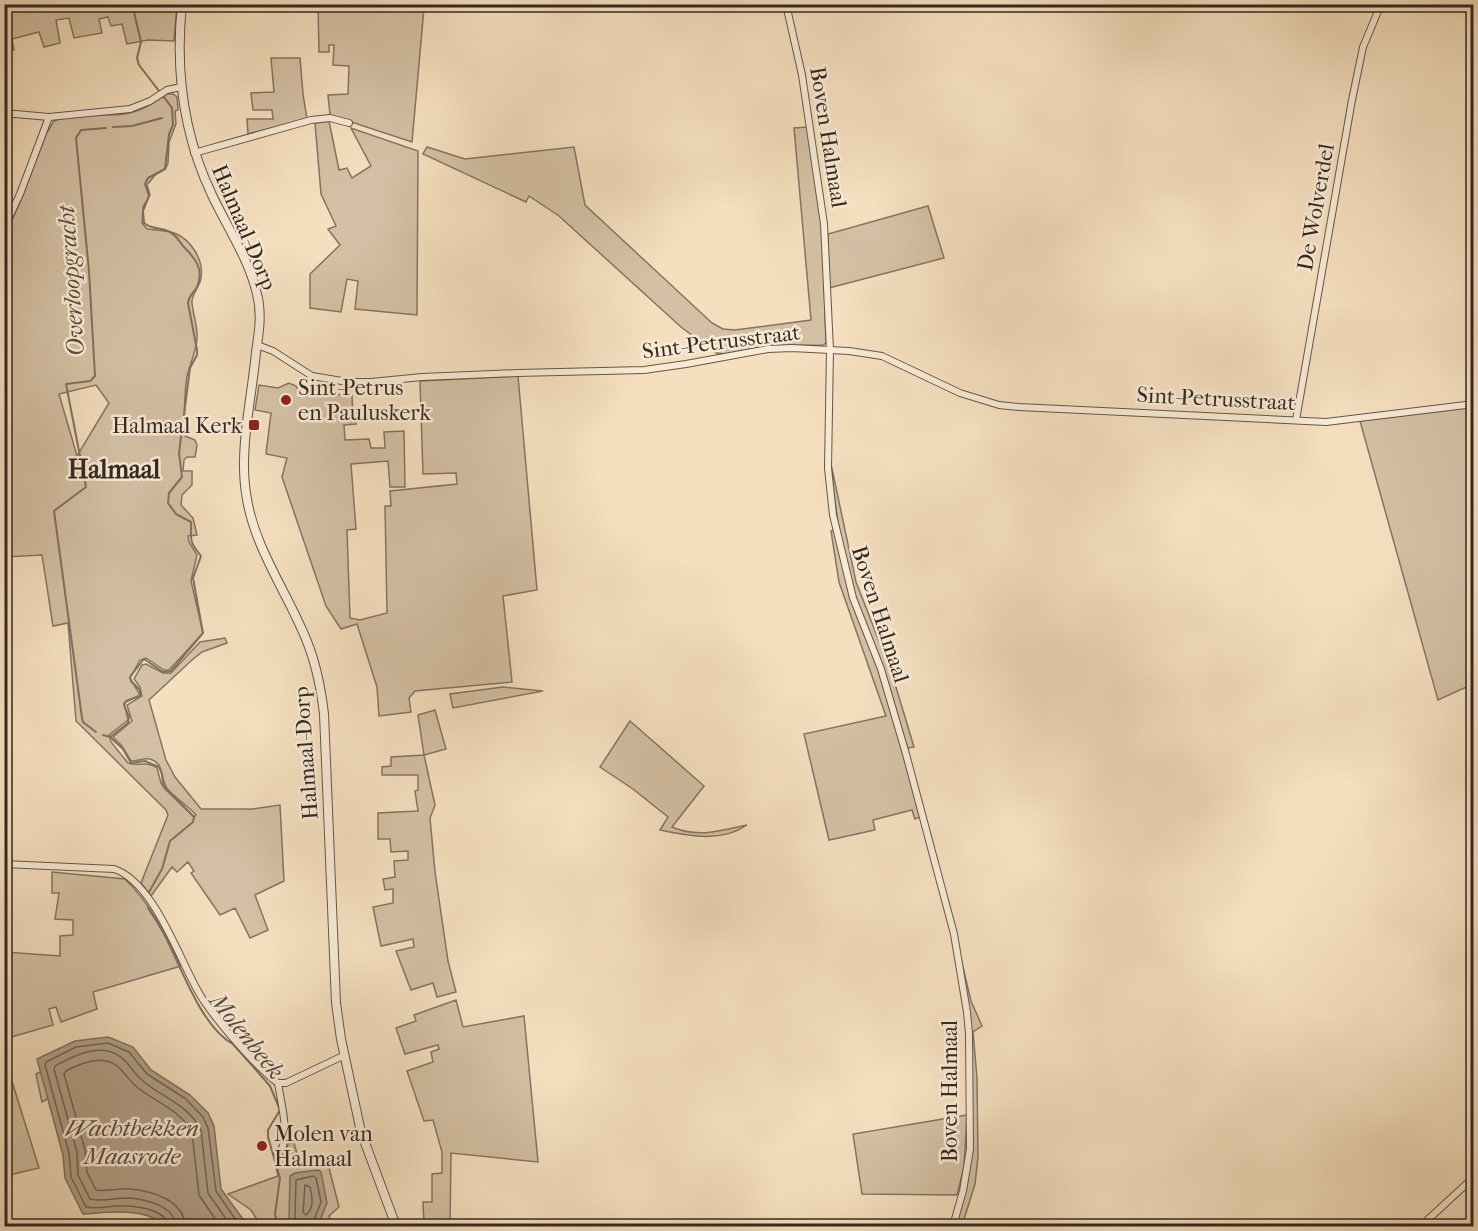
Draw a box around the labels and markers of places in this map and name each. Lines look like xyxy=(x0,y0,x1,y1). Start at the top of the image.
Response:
place label: Sint-Petrus en Pauluskerk xyxy=(298,375,432,426)
marker: Sint-Petrus en Pauluskerk xyxy=(279,393,293,407)
place label: Halmaal Kerk xyxy=(112,413,243,439)
marker: Halmaal Kerk xyxy=(247,418,261,432)
place label: Molen van Halmaal xyxy=(274,1121,373,1172)
marker: Molen van Halmaal xyxy=(255,1139,269,1153)

